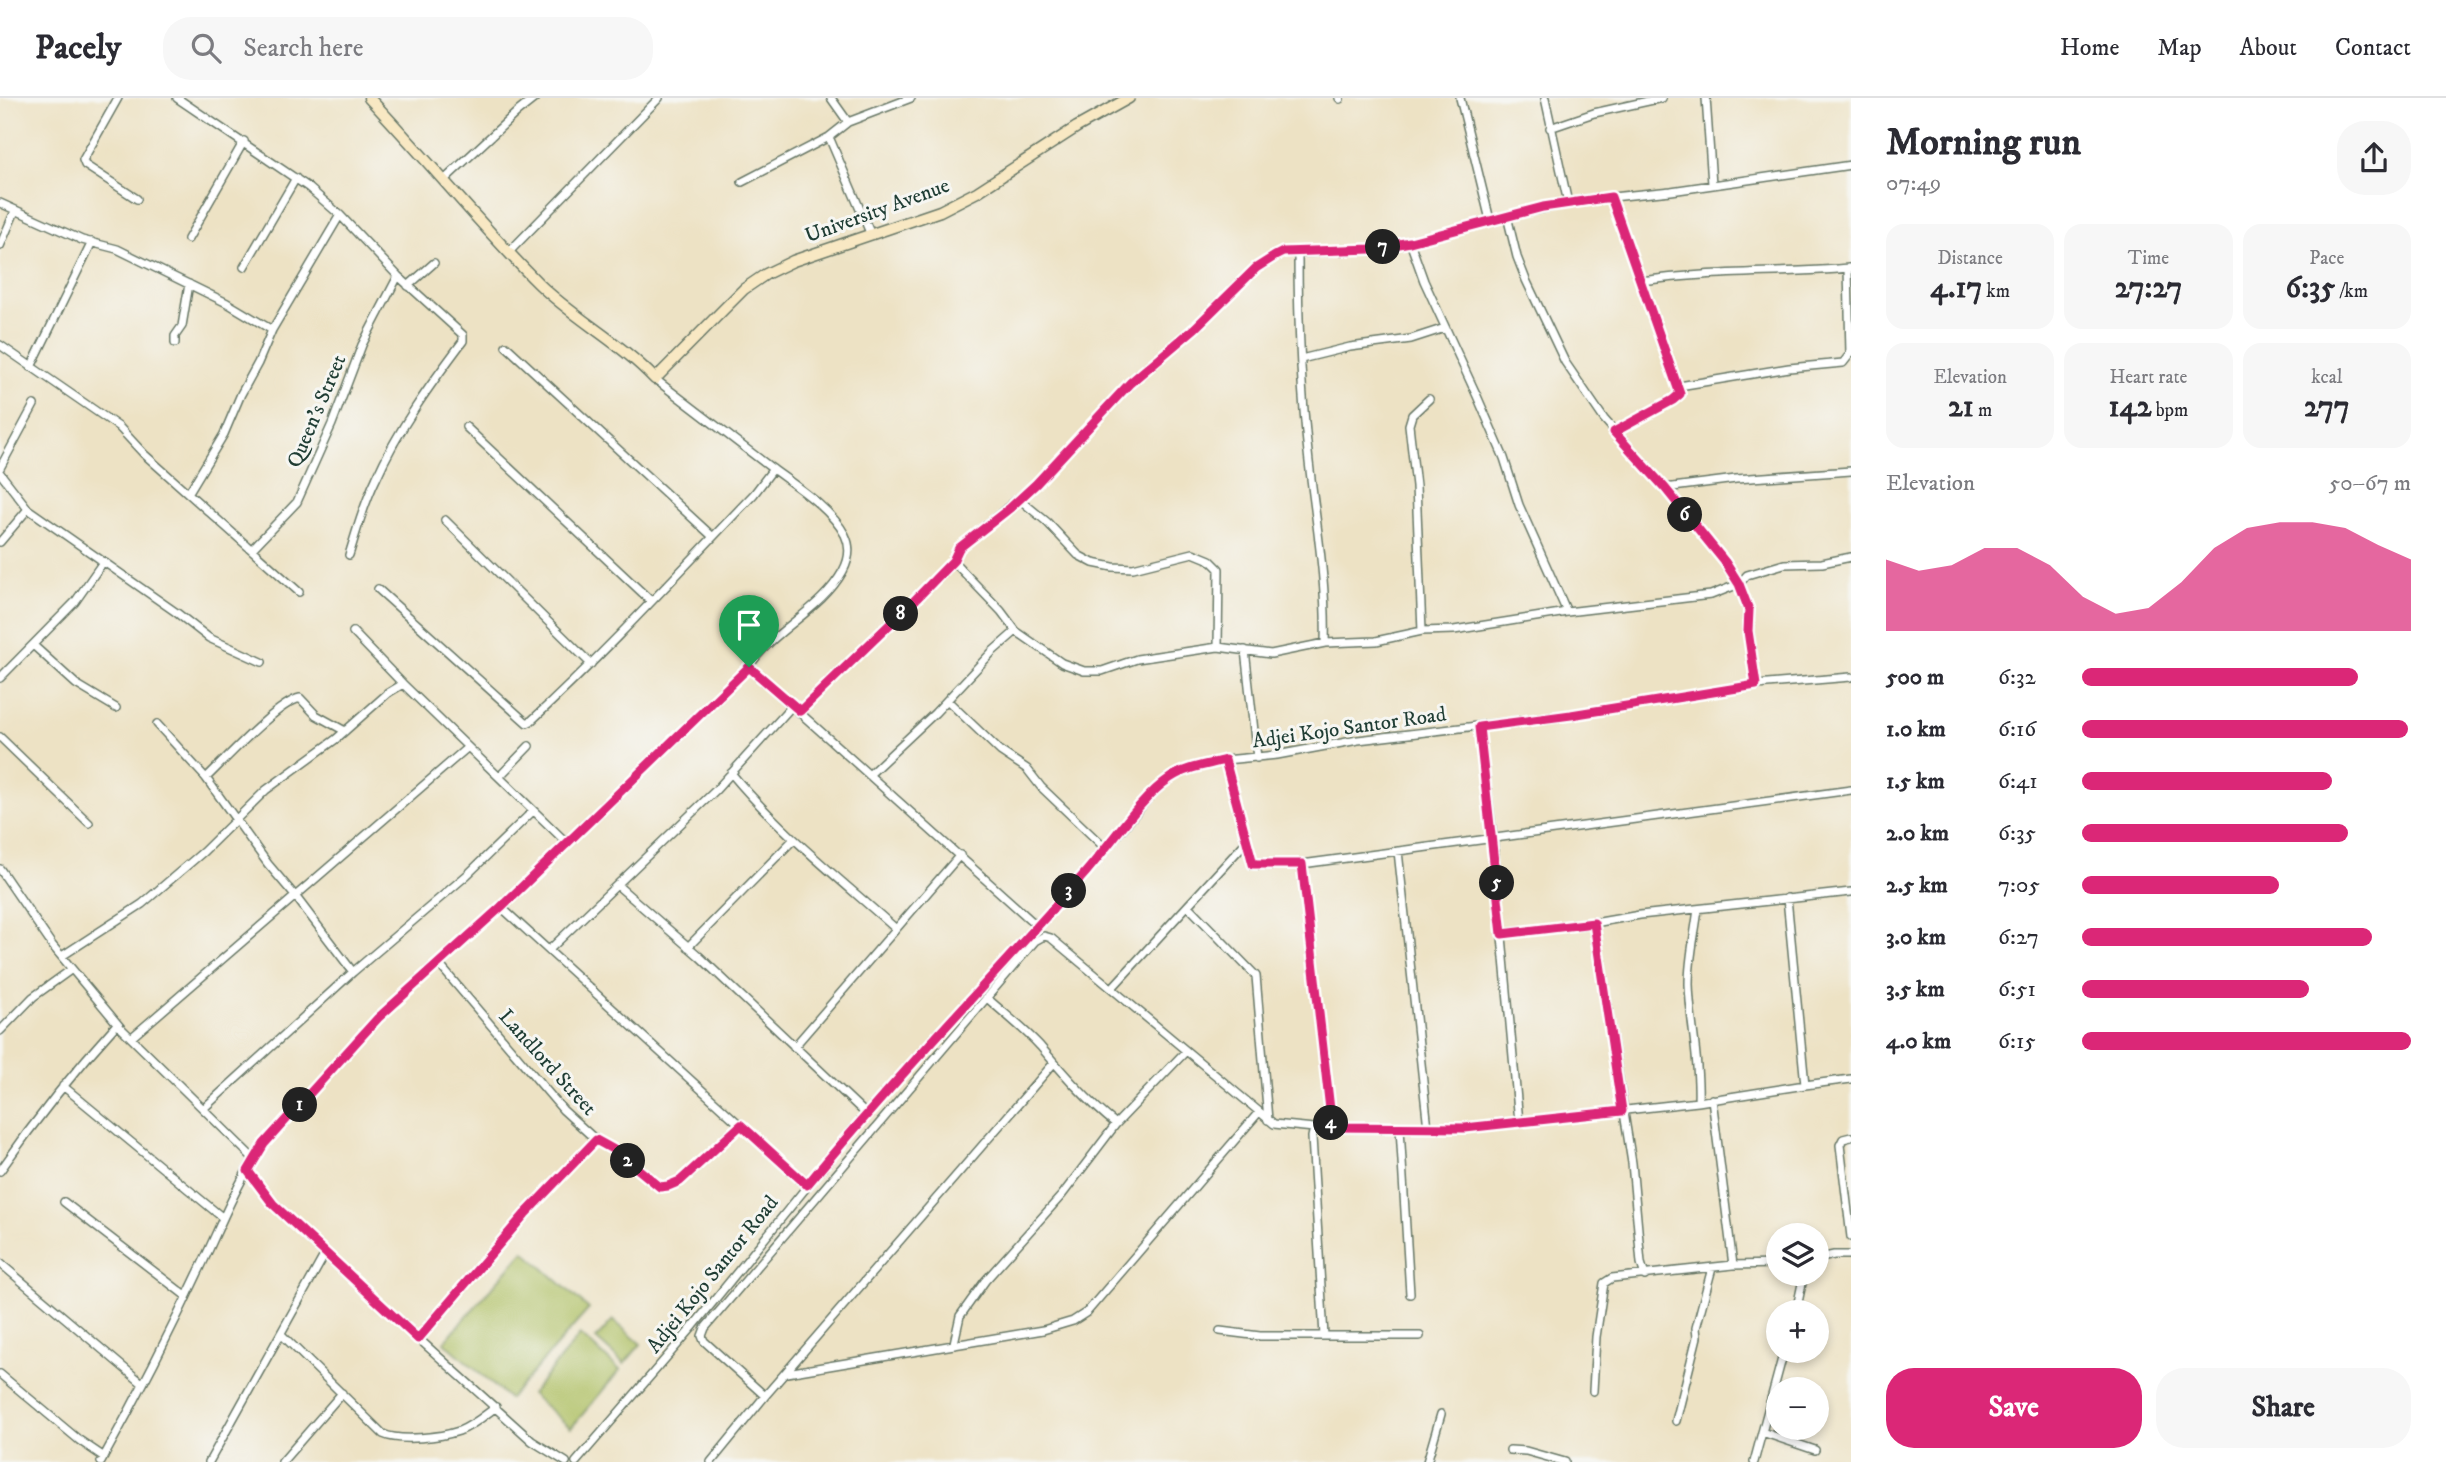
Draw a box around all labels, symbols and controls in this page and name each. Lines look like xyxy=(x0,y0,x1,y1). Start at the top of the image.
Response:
search box xyxy=(163,17,653,80)
text: Pacely xyxy=(35,28,121,69)
icon: search xyxy=(187,29,225,67)
text: Search here xyxy=(243,32,363,65)
text: Home xyxy=(2060,33,2119,63)
text: Map xyxy=(2157,33,2202,63)
text: About xyxy=(2240,33,2297,63)
text: Contact xyxy=(2335,33,2411,63)
text: Morning run xyxy=(1886,119,2081,167)
button: share xyxy=(2337,121,2411,195)
text: 07:49 xyxy=(1886,169,1941,198)
street label: University Avenue xyxy=(802,173,953,249)
pin: 7 xyxy=(1366,230,1400,264)
text: 7 xyxy=(1377,235,1388,258)
text: Distance xyxy=(1937,247,2003,270)
text: Time xyxy=(2128,247,2169,270)
text: Pace xyxy=(2309,247,2344,270)
text: 4.17 xyxy=(1930,270,1982,307)
text: 27:27 xyxy=(2115,270,2182,307)
text: 6:35 xyxy=(2286,270,2335,307)
text: km xyxy=(1982,280,2010,303)
text: /km xyxy=(2335,280,2368,303)
street label: Queen’s Street xyxy=(281,351,352,472)
text: Elevation xyxy=(1933,366,2007,389)
text: Heart rate xyxy=(2110,366,2187,389)
text: kcal xyxy=(2311,366,2342,389)
text: 21 xyxy=(1948,389,1974,426)
text: 142 xyxy=(2109,389,2152,426)
text: 277 xyxy=(2304,389,2350,426)
text: m xyxy=(1974,399,1992,422)
text: bpm xyxy=(2152,399,2188,422)
text: Elevation xyxy=(1886,469,1975,498)
text: 50–67 m xyxy=(2329,469,2411,498)
pin: 6 xyxy=(1668,498,1702,532)
text: 6 xyxy=(1680,503,1689,526)
pin xyxy=(719,595,779,667)
pin: 8 xyxy=(884,596,918,632)
text: 8 xyxy=(896,602,905,625)
icon: arrive xyxy=(730,606,768,644)
text: 500 m xyxy=(1886,663,1944,692)
text: 6:32 xyxy=(1998,663,2036,692)
street label: Adjei Kojo Santor Road xyxy=(1251,701,1448,754)
text: 1.0 km xyxy=(1886,715,1946,744)
text: 6:16 xyxy=(1998,715,2036,744)
text: 1.5 km xyxy=(1886,767,1945,796)
text: 6:41 xyxy=(1998,767,2038,796)
text: 2.0 km xyxy=(1886,819,1949,848)
text: 6:35 xyxy=(1998,819,2036,848)
pin: 5 xyxy=(1480,866,1514,900)
text: 5 xyxy=(1492,871,1501,894)
text: 2.5 km xyxy=(1886,871,1948,900)
text: 7:05 xyxy=(1998,871,2040,900)
pin: 3 xyxy=(1052,874,1086,908)
text: 3 xyxy=(1065,879,1072,902)
text: 3.0 km xyxy=(1886,923,1946,952)
text: 6:27 xyxy=(1998,923,2039,952)
text: 3.5 km xyxy=(1886,975,1945,1004)
text: 6:51 xyxy=(1998,975,2036,1004)
street label: Landlord Street xyxy=(493,1004,602,1121)
text: 4.0 km xyxy=(1886,1027,1951,1056)
text: 6:15 xyxy=(1998,1027,2036,1056)
pin: 1 xyxy=(282,1088,318,1122)
text: 1 xyxy=(296,1093,303,1116)
pin: 4 xyxy=(1314,1105,1348,1140)
text: 4 xyxy=(1325,1111,1336,1134)
pin: 2 xyxy=(610,1144,646,1178)
text: 2 xyxy=(623,1149,632,1172)
street label: Adjei Kojo Santor Road xyxy=(641,1190,785,1359)
map controls xyxy=(1766,1223,1829,1440)
button: layers xyxy=(1766,1223,1829,1286)
button: + xyxy=(1766,1300,1829,1363)
button: Save xyxy=(1886,1368,2142,1448)
button: Share xyxy=(2156,1368,2411,1448)
button: − xyxy=(1766,1377,1829,1440)

